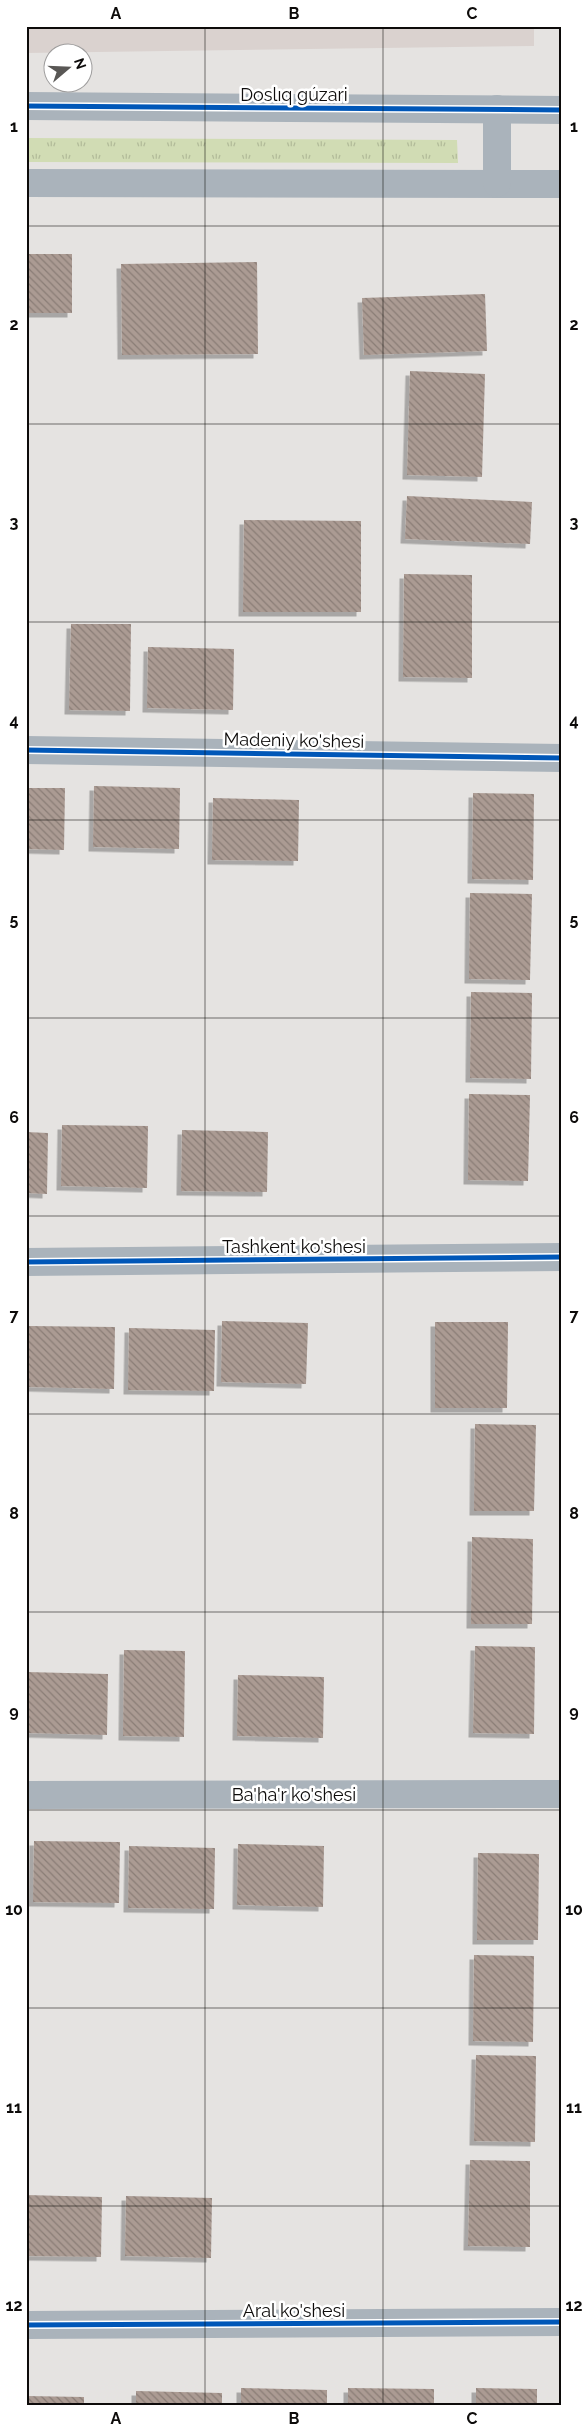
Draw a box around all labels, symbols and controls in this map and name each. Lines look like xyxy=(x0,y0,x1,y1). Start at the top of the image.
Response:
text: A xyxy=(111,4,122,23)
text: B xyxy=(289,4,300,23)
text: C xyxy=(467,4,478,23)
north arrow xyxy=(42,42,92,92)
text: N xyxy=(71,56,90,71)
street label: Doslıq gúzari xyxy=(240,84,348,105)
text: 1 xyxy=(10,117,18,136)
text: 1 xyxy=(570,117,578,136)
text: 2 xyxy=(9,315,19,334)
text: 2 xyxy=(569,315,579,334)
text: 3 xyxy=(10,513,19,532)
text: 3 xyxy=(570,513,579,532)
text: 4 xyxy=(9,711,19,730)
text: 4 xyxy=(569,711,579,730)
street label: Madeniy ko'shesi xyxy=(223,728,365,752)
text: 5 xyxy=(10,910,19,929)
text: 5 xyxy=(570,910,579,929)
text: 6 xyxy=(9,1108,19,1127)
text: 6 xyxy=(569,1108,579,1127)
street label: Tashkent ko'shesi xyxy=(222,1236,366,1257)
text: 7 xyxy=(10,1306,19,1325)
text: 7 xyxy=(570,1306,579,1325)
text: 8 xyxy=(9,1504,19,1523)
text: 8 xyxy=(569,1504,579,1523)
text: 9 xyxy=(9,1702,19,1721)
text: 9 xyxy=(569,1702,579,1721)
street label: Ba'ha'r ko'shesi xyxy=(232,1784,356,1805)
text: 10 xyxy=(5,1900,23,1919)
text: 10 xyxy=(565,1900,583,1919)
text: 11 xyxy=(6,2098,22,2117)
text: 11 xyxy=(566,2098,582,2117)
text: 12 xyxy=(6,2296,22,2315)
text: 12 xyxy=(566,2296,582,2315)
street label: Aral ko'shesi xyxy=(243,2300,345,2321)
text: A xyxy=(111,2409,122,2428)
text: B xyxy=(289,2409,300,2428)
text: C xyxy=(467,2409,478,2428)

